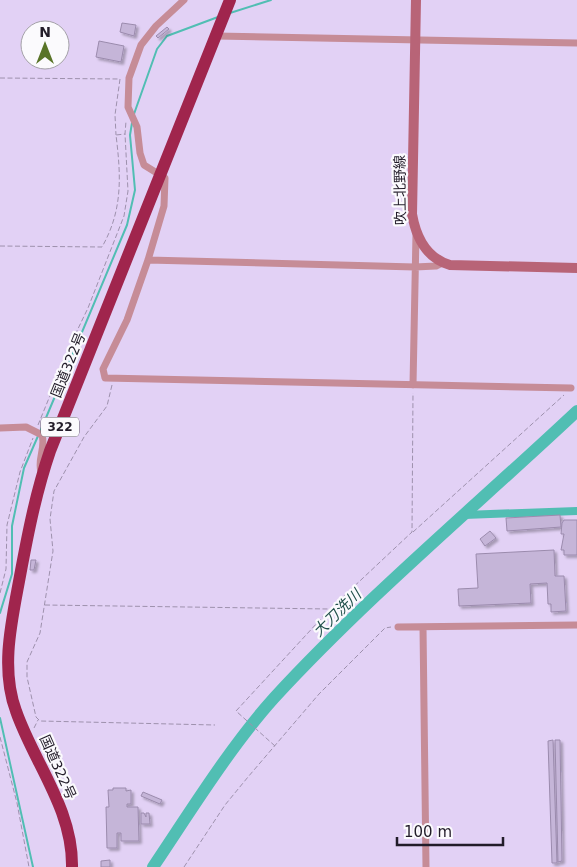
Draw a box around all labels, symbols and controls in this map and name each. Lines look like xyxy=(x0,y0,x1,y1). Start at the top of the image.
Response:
north arrow xyxy=(20,20,70,70)
text: N xyxy=(39,24,51,40)
street label: 吹上北野線 xyxy=(391,155,409,225)
street label: 国道322号 xyxy=(48,330,88,400)
road number: 322 xyxy=(41,418,79,437)
water label: 大刀洗川 xyxy=(309,584,366,640)
street label: 国道322号 xyxy=(37,732,79,802)
scale bar xyxy=(397,814,503,846)
text: 100 m xyxy=(404,823,452,841)

